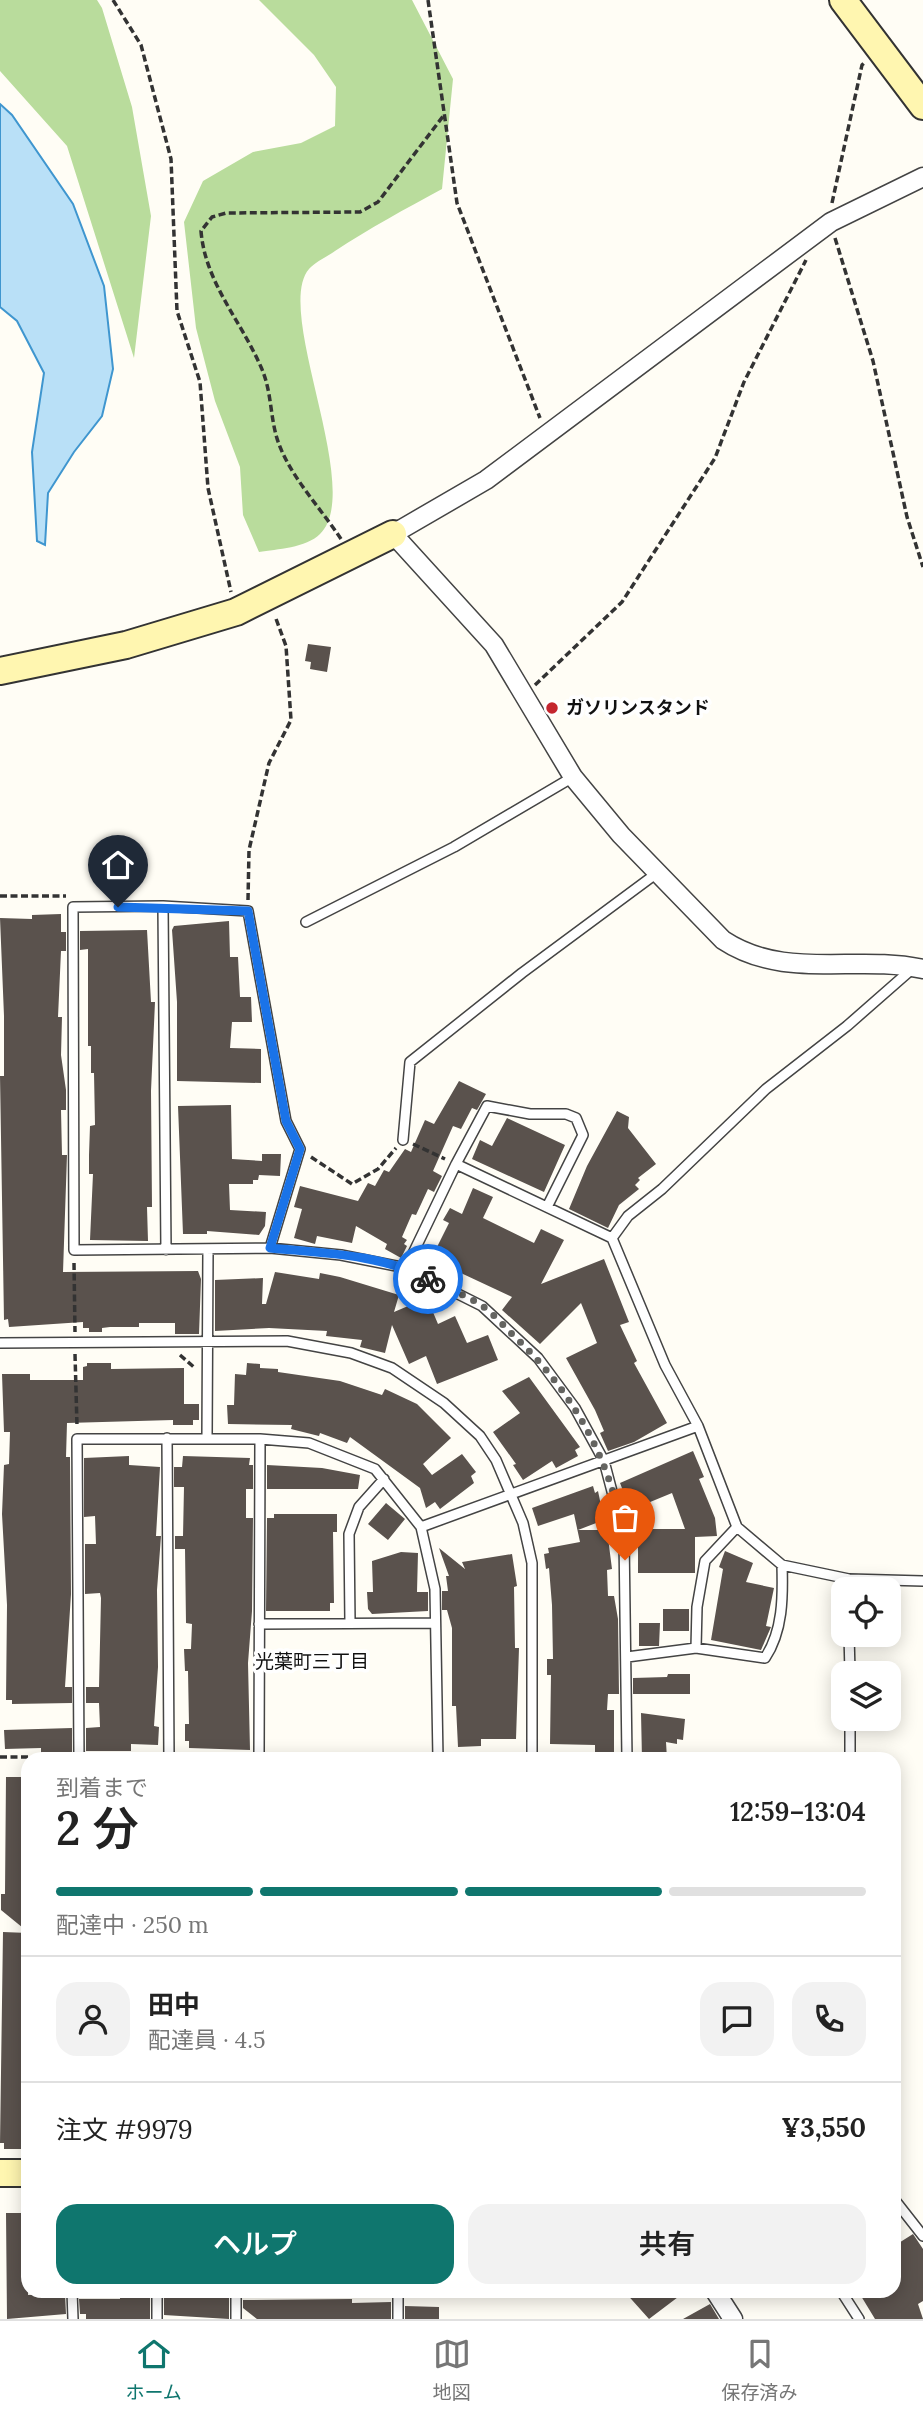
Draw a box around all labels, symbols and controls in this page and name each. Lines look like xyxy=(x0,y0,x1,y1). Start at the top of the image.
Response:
place label: ガソリンスタンド xyxy=(566,696,710,719)
marker: ガソリンスタンド xyxy=(544,700,560,716)
pin xyxy=(88,835,148,907)
icon: home xyxy=(99,846,137,884)
courier xyxy=(393,1244,463,1314)
icon: bike xyxy=(409,1260,447,1298)
pin xyxy=(595,1488,655,1560)
icon: bag xyxy=(606,1499,644,1537)
map controls xyxy=(831,1577,901,1731)
button: locate xyxy=(831,1577,901,1647)
district label: 光葉町三丁目 xyxy=(255,1649,369,1673)
button: layers xyxy=(831,1661,901,1731)
text: 到着まで xyxy=(56,1773,148,1802)
text: 12:59–13:04 xyxy=(730,1795,866,1828)
text: 2 分 xyxy=(56,1799,139,1858)
text: 配達中 · 250 m xyxy=(56,1910,209,1939)
button: person xyxy=(56,1982,130,2056)
button: chat xyxy=(700,1982,774,2056)
button: phone xyxy=(792,1982,866,2056)
text: 田中 xyxy=(148,1988,200,2021)
text: 配達員 · 4.5 xyxy=(148,2025,266,2054)
text: ¥3,550 xyxy=(782,2111,866,2144)
text: 注文 #9979 xyxy=(56,2113,193,2146)
button: ヘルプ xyxy=(56,2204,454,2284)
button: 共有 xyxy=(468,2204,866,2284)
tab: ホーム xyxy=(125,2335,182,2404)
tab: 地図 xyxy=(433,2335,471,2404)
tab: 保存済み xyxy=(722,2335,798,2404)

